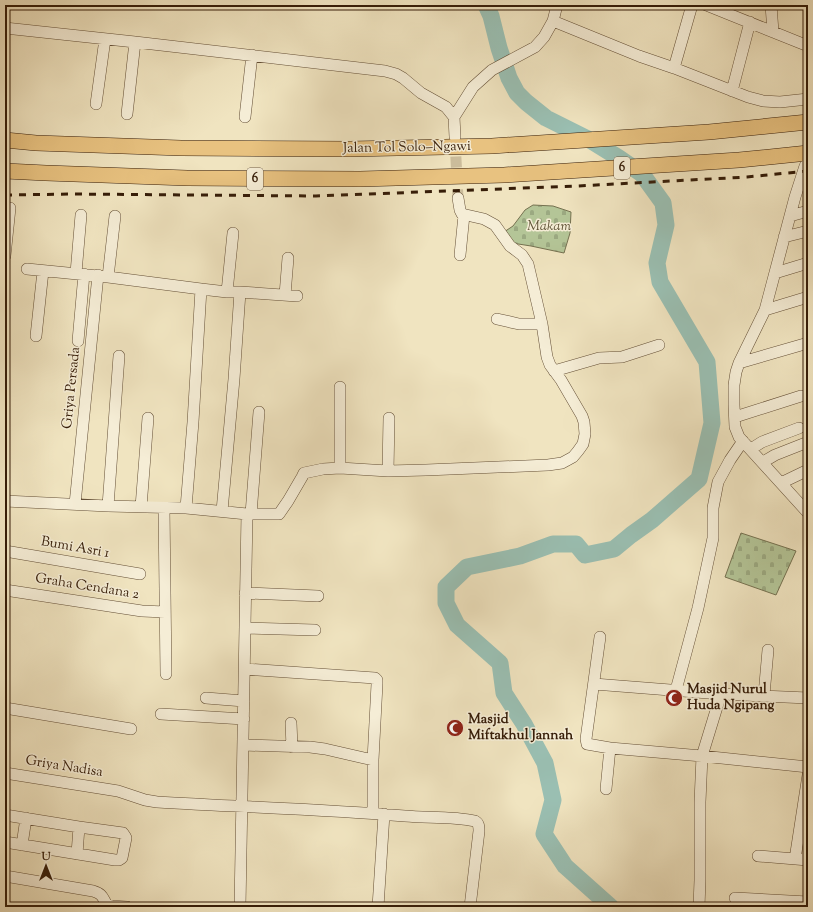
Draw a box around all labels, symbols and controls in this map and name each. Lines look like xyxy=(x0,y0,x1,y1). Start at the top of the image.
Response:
street label: Jalan Tol Solo–Ngawi xyxy=(342,137,471,159)
road number: 6 xyxy=(614,157,630,179)
road number: 6 xyxy=(247,168,263,190)
park label: Makam xyxy=(527,217,571,237)
street label: Griya Persada xyxy=(58,346,86,430)
street label: Bumi Asri 1 xyxy=(39,532,111,564)
street label: Graha Cendana 2 xyxy=(34,569,141,605)
place label: Masjid Nurul Huda Ngipang xyxy=(687,680,775,716)
mosque icon: Masjid Nurul Huda Ngipang xyxy=(664,688,684,708)
place label: Masjid Miftakhul Jannah xyxy=(468,710,574,746)
mosque icon: Masjid Miftakhul Jannah xyxy=(445,718,465,738)
street label: Griya Nadisa xyxy=(24,751,105,783)
north arrow xyxy=(26,846,66,886)
text: U xyxy=(41,849,51,865)

